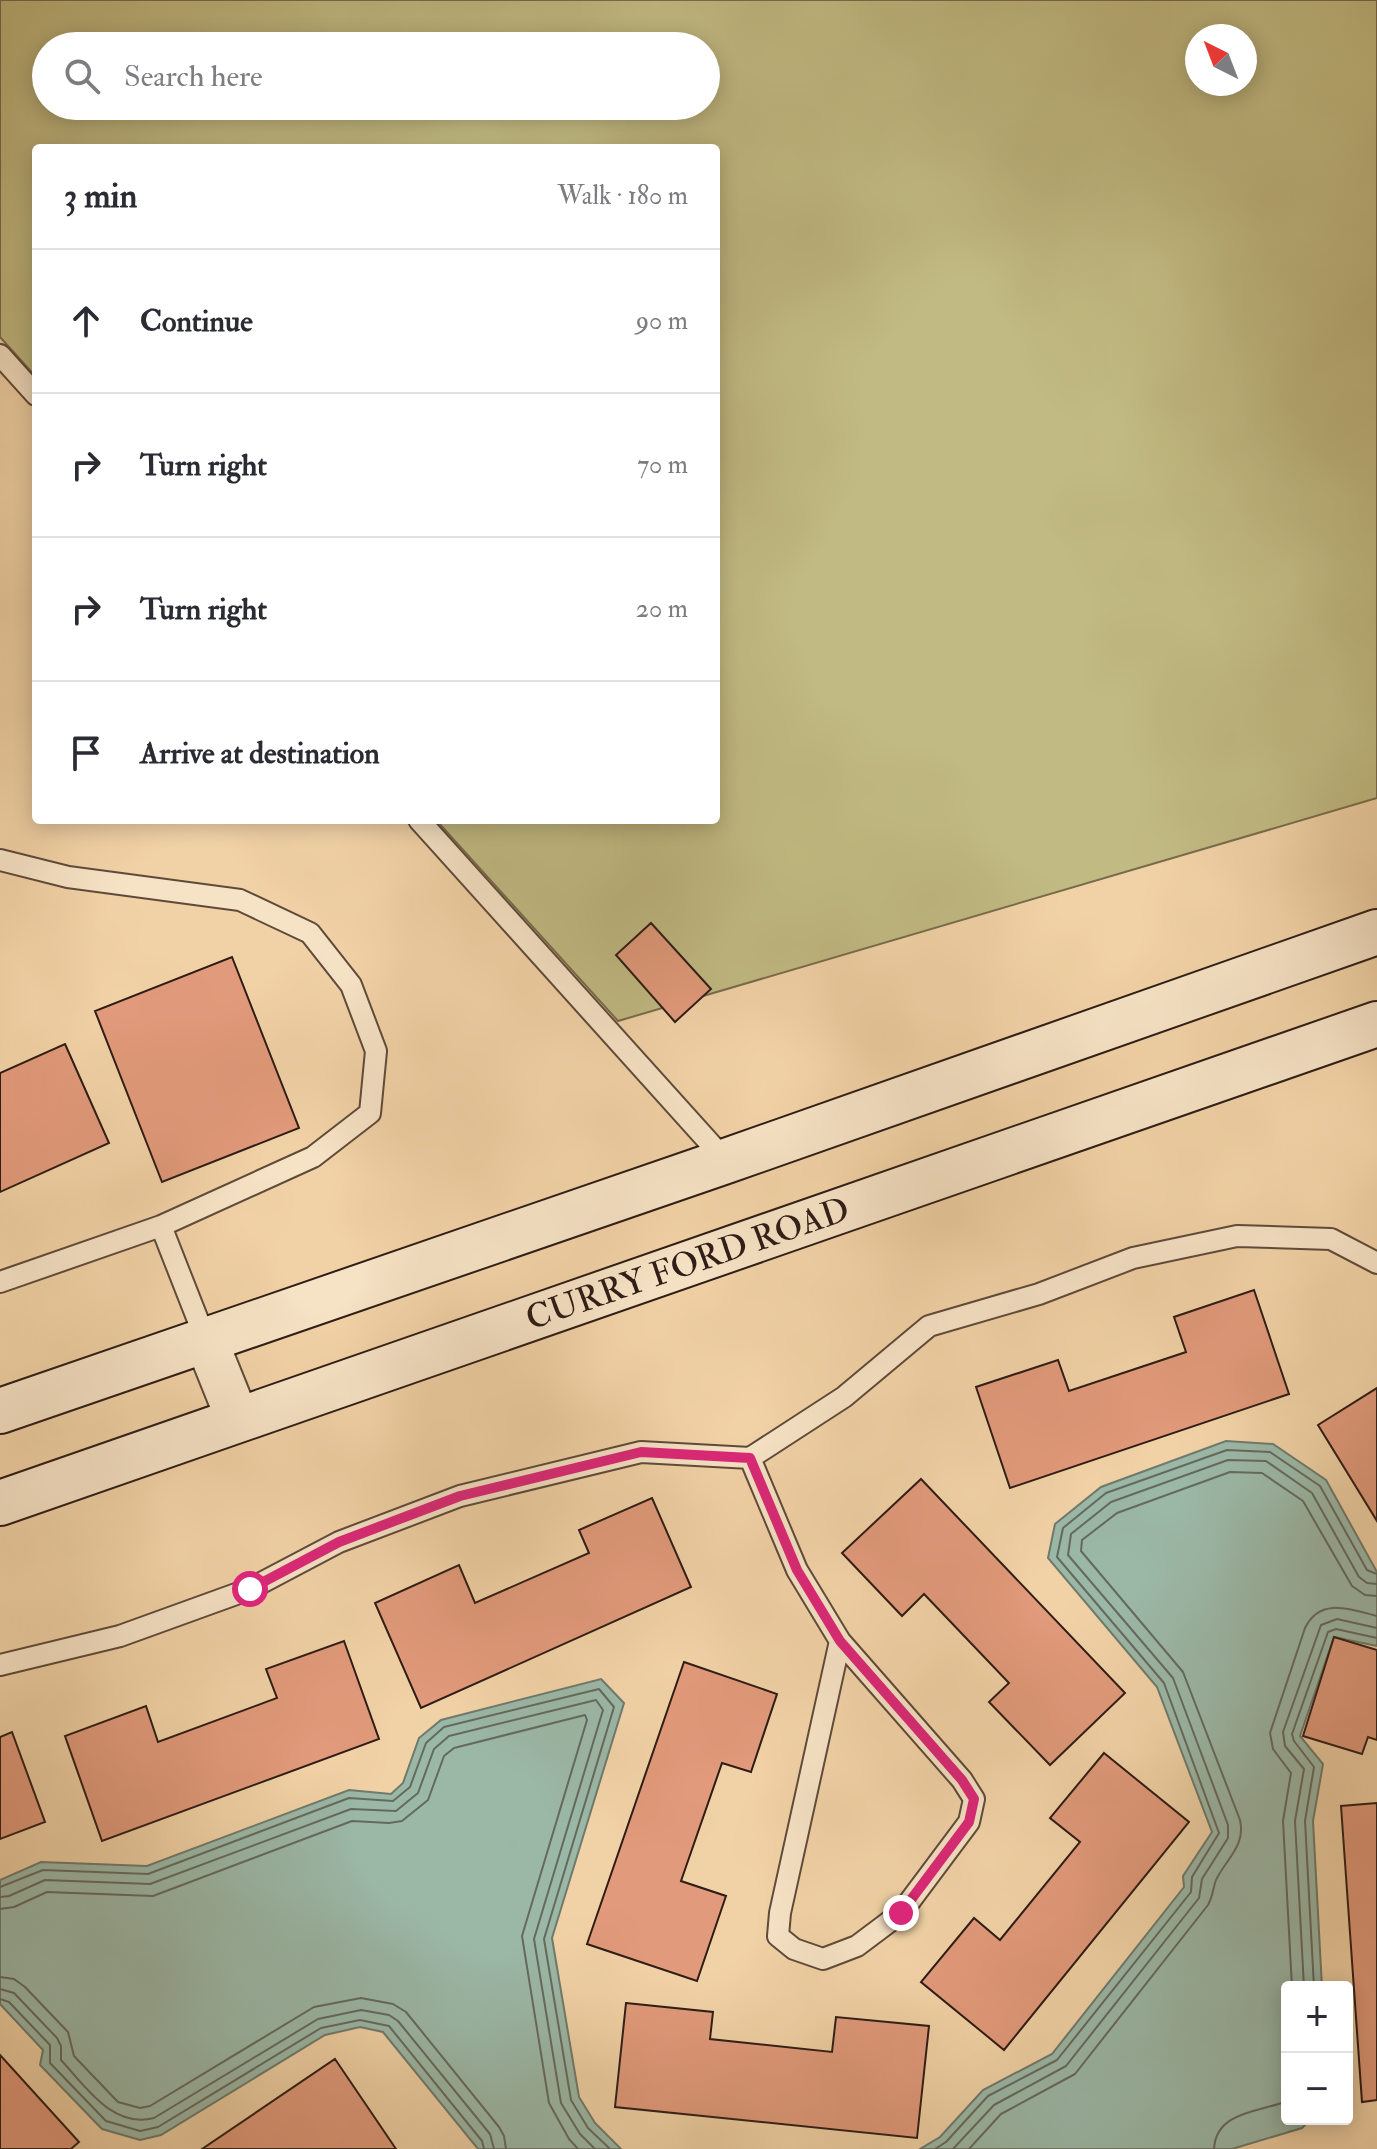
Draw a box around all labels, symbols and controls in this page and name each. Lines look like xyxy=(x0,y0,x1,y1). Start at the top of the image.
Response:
north arrow xyxy=(1185,24,1257,96)
search box xyxy=(32,32,720,120)
icon: search xyxy=(60,54,104,98)
text: Search here xyxy=(124,58,263,95)
text: 3 min xyxy=(64,175,137,218)
text: Walk · 180 m xyxy=(558,180,688,212)
icon: ahead xyxy=(64,299,108,343)
text: Continue xyxy=(140,303,253,340)
text: 90 m xyxy=(636,305,688,337)
icon: right xyxy=(64,443,108,487)
text: Turn right xyxy=(140,447,267,484)
text: 70 m xyxy=(637,449,688,481)
icon: right xyxy=(64,587,108,631)
text: Turn right xyxy=(140,591,267,628)
text: 20 m xyxy=(636,593,688,625)
icon: arrive xyxy=(64,731,108,775)
text: Arrive at destination xyxy=(140,735,380,772)
street label: CURRY FORD ROAD xyxy=(520,1188,855,1340)
route start xyxy=(232,1571,268,1607)
route end xyxy=(883,1895,919,1931)
map controls xyxy=(1281,1981,1353,2125)
button: + xyxy=(1281,1981,1353,2053)
button: − xyxy=(1281,2053,1353,2125)

